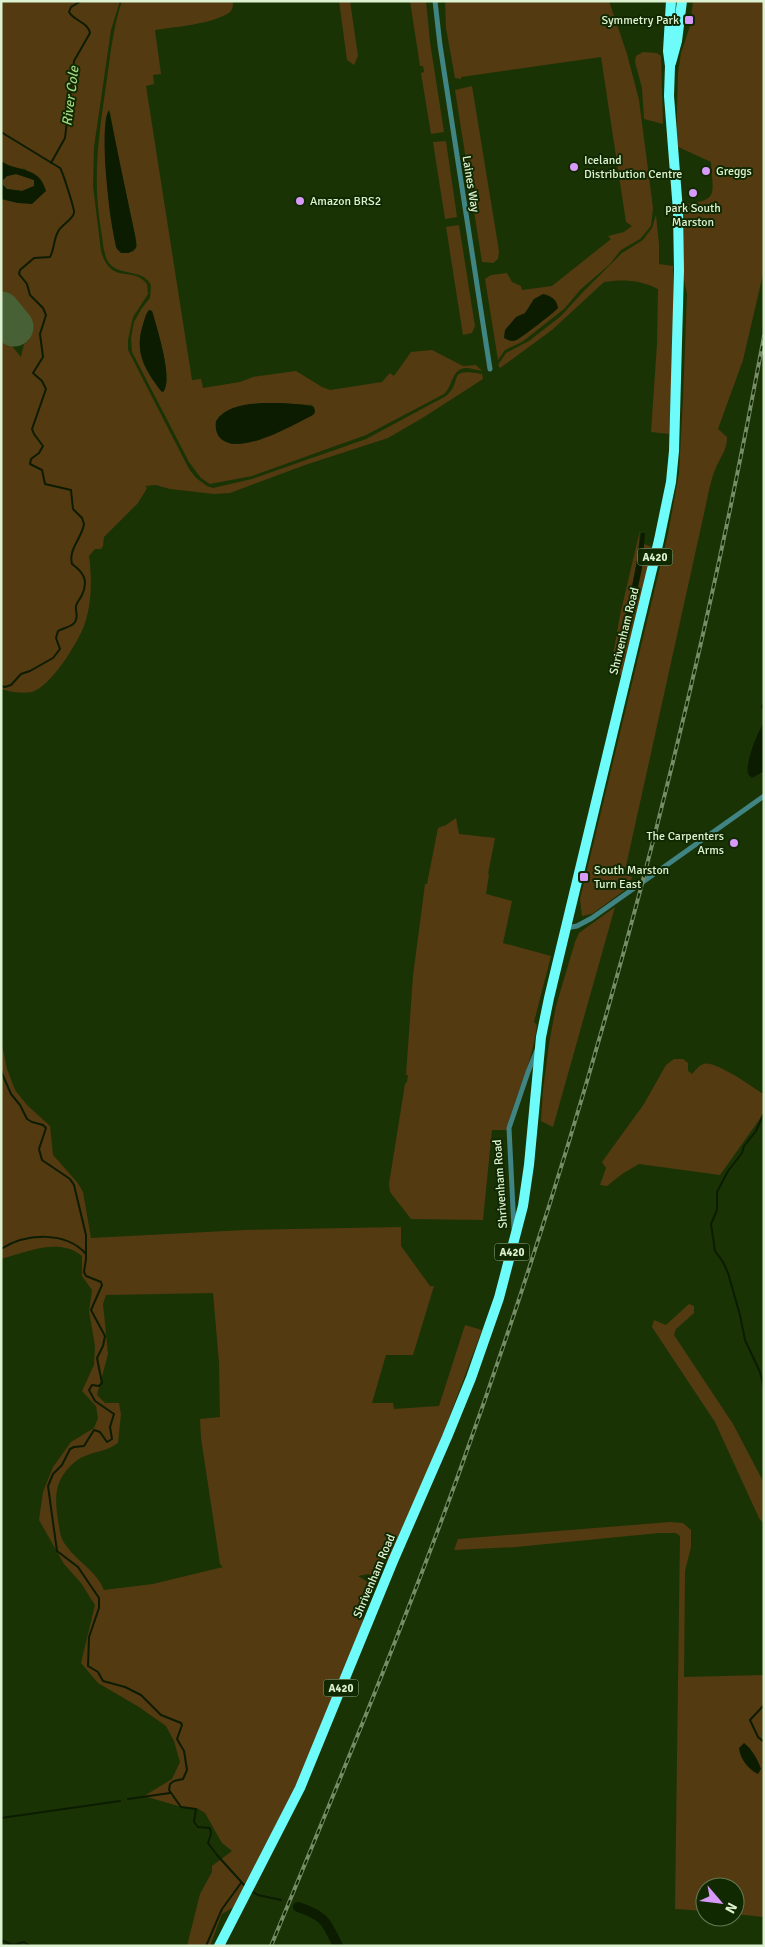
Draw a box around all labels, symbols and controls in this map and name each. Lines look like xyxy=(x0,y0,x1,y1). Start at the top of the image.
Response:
place label: Symmetry Park xyxy=(602,13,679,28)
marker: Symmetry Park xyxy=(683,14,695,26)
water label: River Cole xyxy=(58,64,83,127)
place label: Iceland Distribution Centre xyxy=(584,153,682,182)
street label: Laines Way xyxy=(459,155,482,214)
marker: Iceland Distribution Centre xyxy=(568,161,580,173)
place label: Greggs xyxy=(716,164,752,179)
marker: Greggs xyxy=(700,165,712,177)
marker: park South Marston xyxy=(687,187,699,199)
place label: Amazon BRS2 xyxy=(310,194,381,209)
marker: Amazon BRS2 xyxy=(294,195,306,207)
place label: park South Marston xyxy=(665,201,721,230)
road number: A420 xyxy=(638,548,672,566)
street label: Shrivenham Road xyxy=(606,586,643,676)
place label: The Carpenters Arms xyxy=(647,829,724,858)
marker: The Carpenters Arms xyxy=(728,837,740,849)
place label: South Marston Turn East xyxy=(594,863,669,892)
marker: South Marston Turn East xyxy=(578,871,590,883)
street label: Shrivenham Road xyxy=(490,1139,511,1229)
road number: A420 xyxy=(494,1244,530,1260)
street label: Shrivenham Road xyxy=(350,1532,399,1620)
road number: A420 xyxy=(324,1680,358,1696)
north arrow xyxy=(695,1877,745,1927)
text: N xyxy=(721,1900,741,1916)

